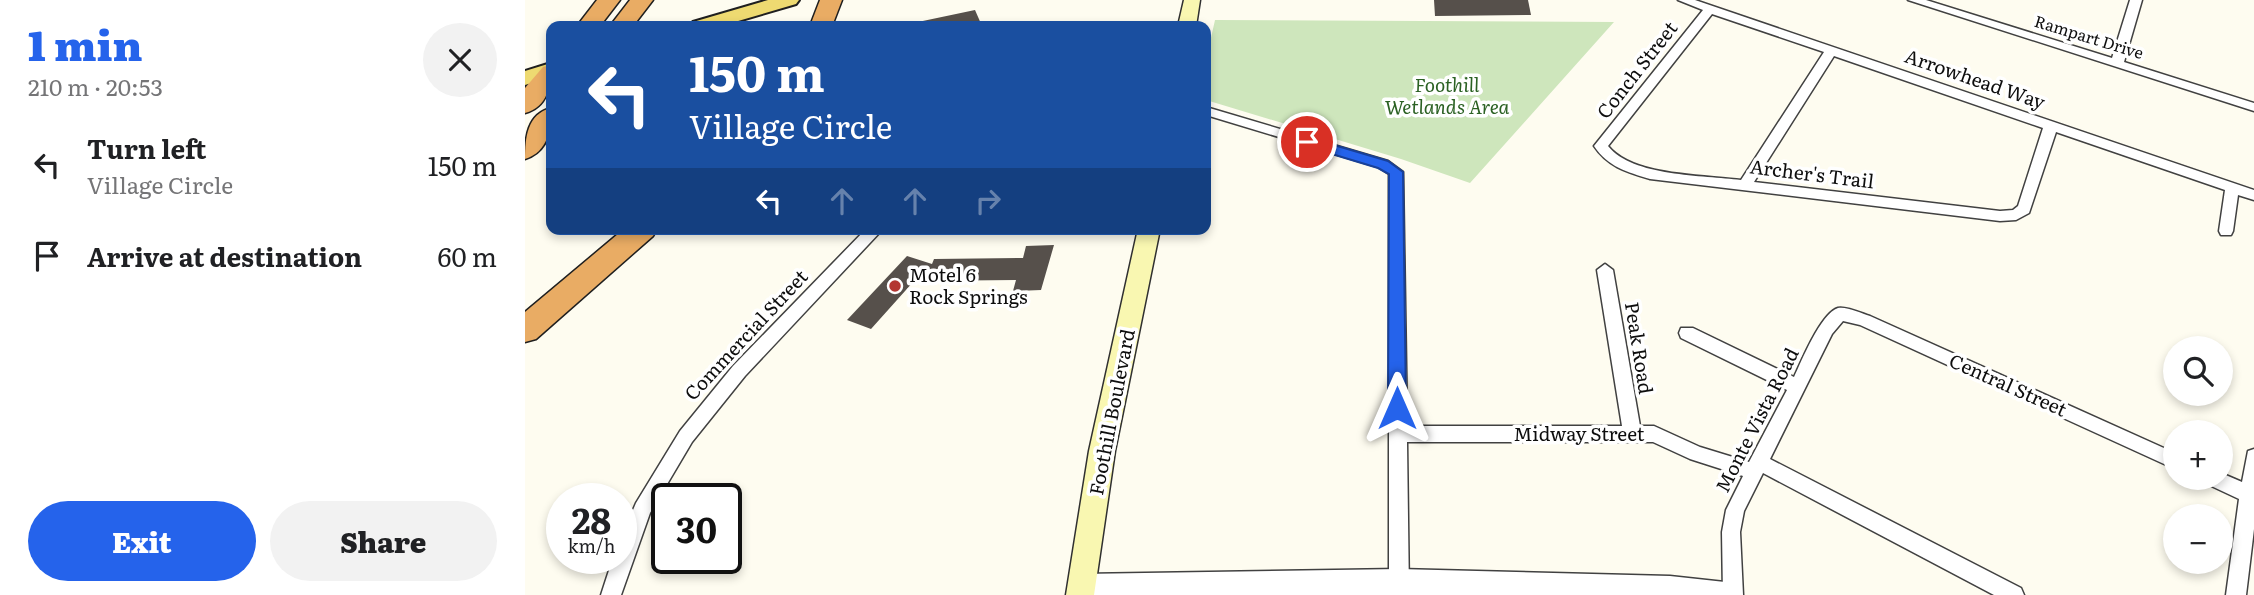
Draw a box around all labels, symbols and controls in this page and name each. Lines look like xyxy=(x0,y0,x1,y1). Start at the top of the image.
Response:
street label: Rampart Drive xyxy=(2032,8,2147,64)
text: 1 min xyxy=(28,12,143,74)
street label: Conch Street xyxy=(1589,15,1683,124)
button: close xyxy=(423,23,497,97)
text: 150 m xyxy=(689,34,825,107)
street label: Arrowhead Way xyxy=(1901,41,2049,115)
icon: left xyxy=(574,49,665,140)
text: 210 m · 20:53 xyxy=(28,69,163,103)
park label: Foothill Wetlands Area xyxy=(1385,70,1509,120)
text: Village Circle xyxy=(689,101,892,149)
pin xyxy=(1277,112,1337,172)
icon: arrive xyxy=(1288,123,1326,161)
text: Turn left xyxy=(87,128,206,167)
text: 150 m xyxy=(428,145,497,184)
icon: left xyxy=(28,146,66,184)
street label: Archer's Trail xyxy=(1749,152,1876,194)
text: Village Circle xyxy=(87,167,233,201)
icon: left xyxy=(750,182,788,220)
icon: ahead xyxy=(823,182,861,220)
icon: ahead xyxy=(896,182,934,220)
icon: right xyxy=(969,182,1007,220)
text: Arrive at destination xyxy=(87,236,362,275)
text: 60 m xyxy=(438,236,497,275)
icon: arrive xyxy=(28,237,66,275)
place label: Motel 6 Rock Springs xyxy=(909,260,1028,310)
street label: Commercial Street xyxy=(677,262,814,406)
marker: Motel 6 Rock Springs xyxy=(887,278,903,294)
street label: Peak Road xyxy=(1619,300,1661,396)
street label: Foothill Boulevard xyxy=(1081,326,1141,497)
map controls xyxy=(2163,336,2233,574)
button: search xyxy=(2163,336,2233,406)
street label: Monte Vista Road xyxy=(1708,342,1805,497)
street label: Central Street xyxy=(1945,346,2072,423)
position arrow xyxy=(1360,371,1434,445)
street label: Midway Street xyxy=(1514,419,1645,447)
button: + xyxy=(2163,420,2233,490)
speed limit sign: 30 xyxy=(651,483,742,574)
text: 28 xyxy=(572,493,611,545)
button: Exit xyxy=(28,501,256,581)
button: Share xyxy=(270,501,497,581)
button: − xyxy=(2163,504,2233,574)
text: km/h xyxy=(568,532,615,559)

